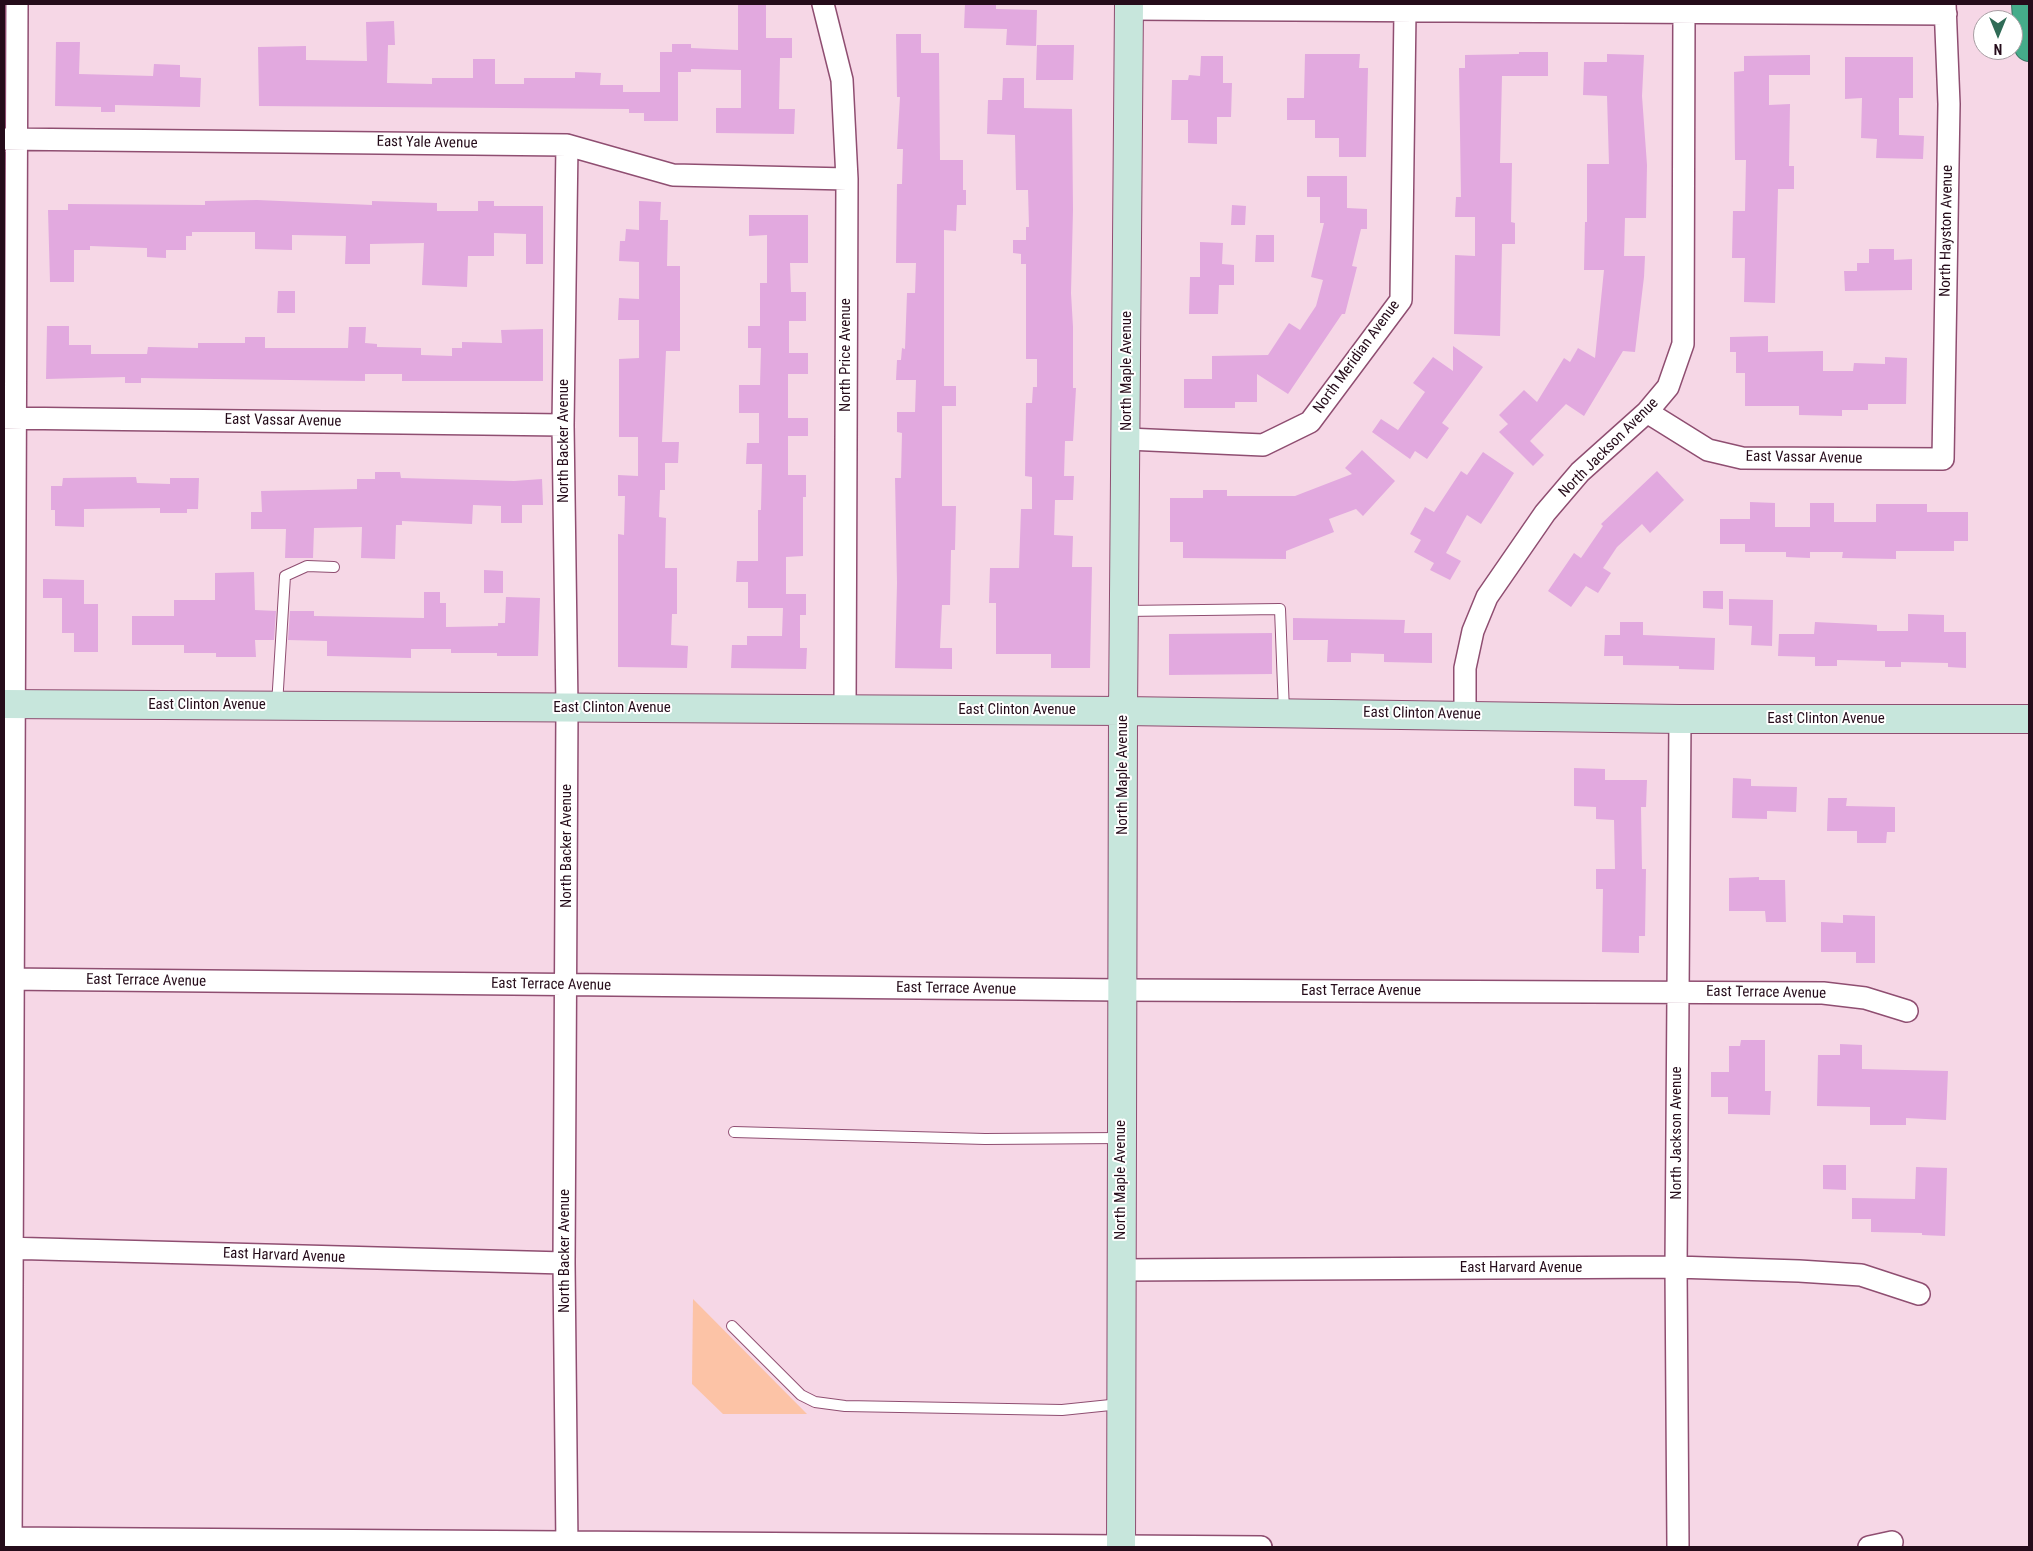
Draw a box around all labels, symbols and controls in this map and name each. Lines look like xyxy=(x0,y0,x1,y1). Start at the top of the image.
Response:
north arrow xyxy=(1973,10,2023,60)
text: N xyxy=(1994,41,2002,57)
street label: East Yale Avenue xyxy=(376,133,478,153)
street label: North Hayston Avenue xyxy=(1937,165,1957,297)
street label: North Meridian Avenue xyxy=(1310,297,1404,417)
street label: North Price Avenue xyxy=(837,298,855,412)
street label: North Maple Avenue xyxy=(1118,311,1136,431)
street label: North Backer Avenue xyxy=(555,379,573,503)
street label: North Jackson Avenue xyxy=(1556,395,1662,501)
street label: East Vassar Avenue xyxy=(225,411,341,431)
street label: East Vassar Avenue xyxy=(1746,448,1862,468)
street label: East Clinton Avenue xyxy=(148,696,266,714)
street label: East Clinton Avenue xyxy=(553,699,671,717)
street label: East Clinton Avenue xyxy=(958,701,1076,719)
street label: East Clinton Avenue xyxy=(1363,704,1481,724)
street label: East Clinton Avenue xyxy=(1767,710,1885,728)
street label: North Maple Avenue xyxy=(1114,715,1132,835)
street label: North Backer Avenue xyxy=(558,784,576,908)
street label: East Terrace Avenue xyxy=(86,971,206,991)
street label: East Terrace Avenue xyxy=(491,975,611,995)
street label: East Terrace Avenue xyxy=(896,979,1016,999)
street label: East Terrace Avenue xyxy=(1301,982,1421,1000)
street label: East Terrace Avenue xyxy=(1706,983,1826,1003)
street label: North Jackson Avenue xyxy=(1668,1066,1686,1200)
street label: North Maple Avenue xyxy=(1112,1120,1130,1240)
street label: North Backer Avenue xyxy=(556,1189,574,1313)
street label: East Harvard Avenue xyxy=(222,1245,346,1267)
street label: East Harvard Avenue xyxy=(1460,1259,1582,1277)

